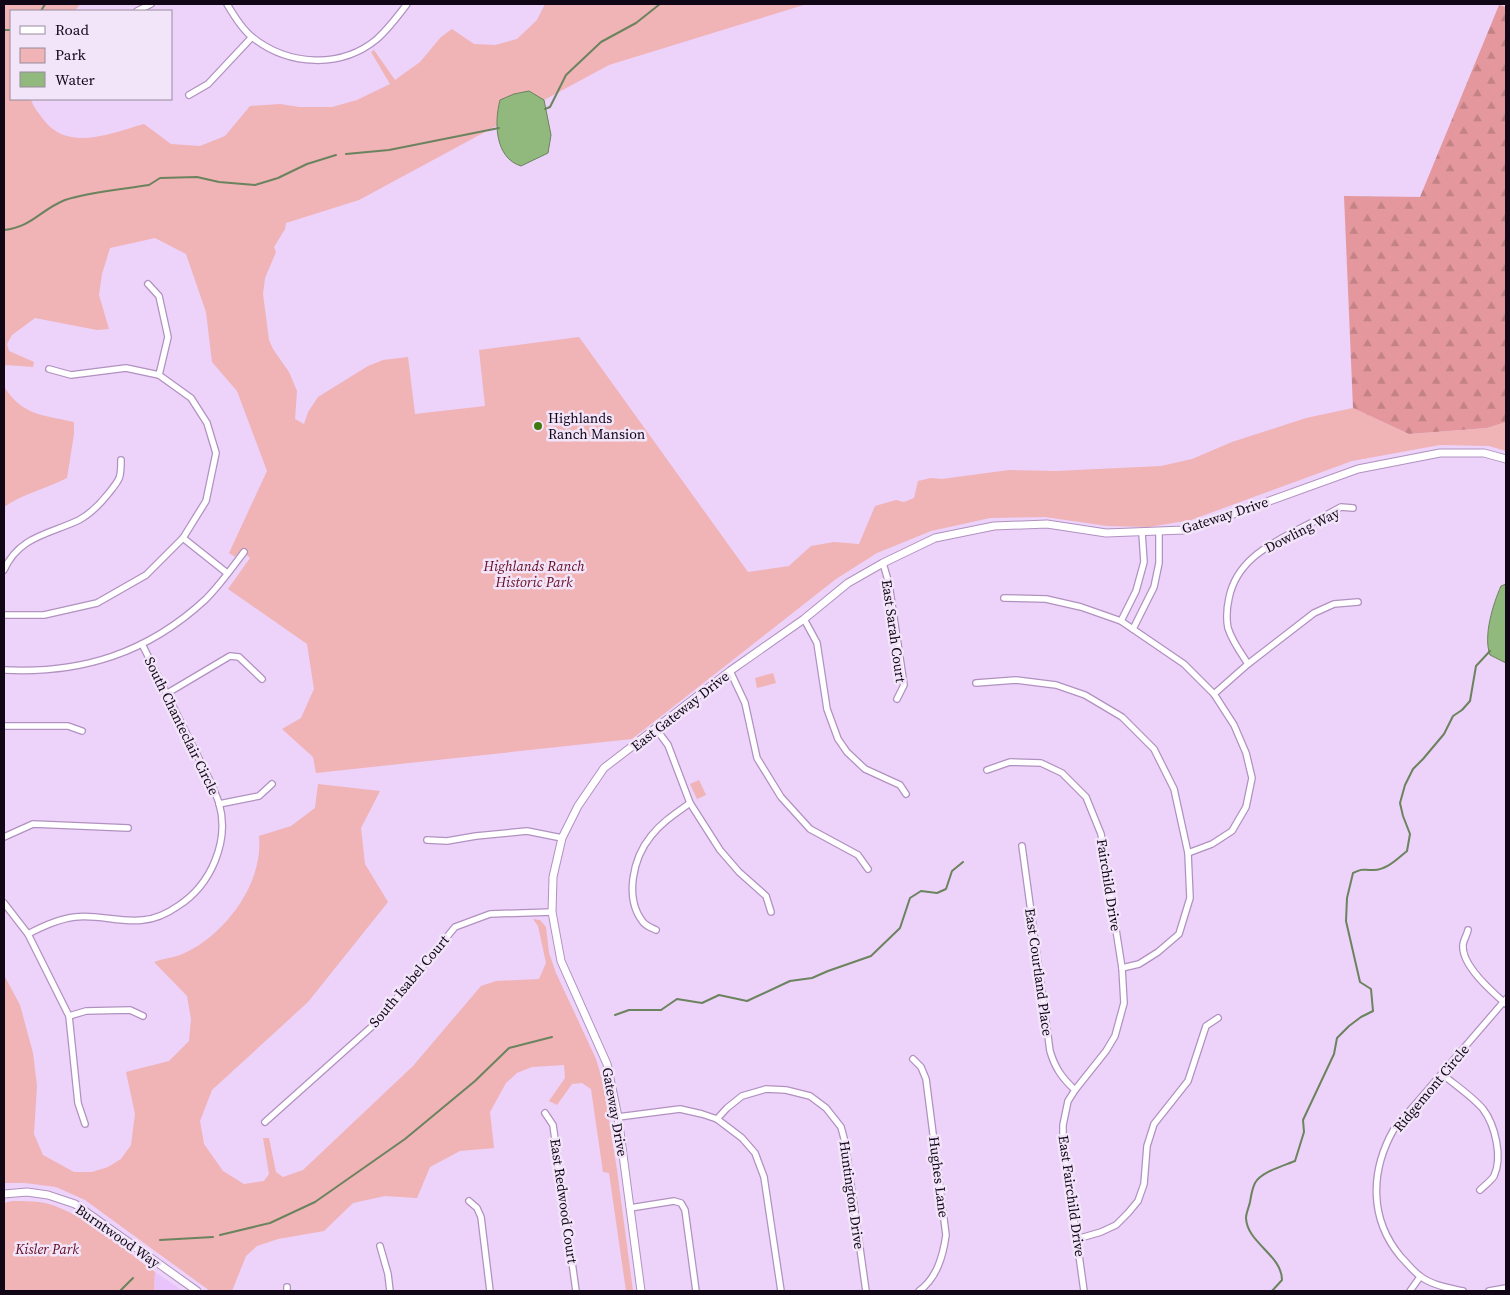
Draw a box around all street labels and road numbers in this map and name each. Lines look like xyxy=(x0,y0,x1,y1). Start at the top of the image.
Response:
street label: Gateway Drive xyxy=(1179,492,1271,538)
street label: Dowling Way xyxy=(1261,502,1344,557)
street label: East Sarah Court xyxy=(877,578,911,684)
street label: South Chanteclair Circle xyxy=(140,654,224,798)
street label: East Gateway Drive xyxy=(627,666,733,756)
street label: Fairchild Drive xyxy=(1092,838,1126,932)
street label: East Courtland Place xyxy=(1020,907,1058,1037)
street label: South Isabel Court xyxy=(364,930,454,1031)
street label: Ridgemont Circle xyxy=(1388,1040,1474,1136)
street label: Gateway Drive xyxy=(597,1066,633,1158)
street label: East Fairchild Drive xyxy=(1054,1134,1090,1258)
street label: Hughes Lane xyxy=(924,1135,954,1219)
street label: East Redwood Court xyxy=(545,1137,583,1265)
street label: Huntington Drive xyxy=(834,1139,870,1251)
street label: Burntwood Way xyxy=(72,1199,165,1273)

